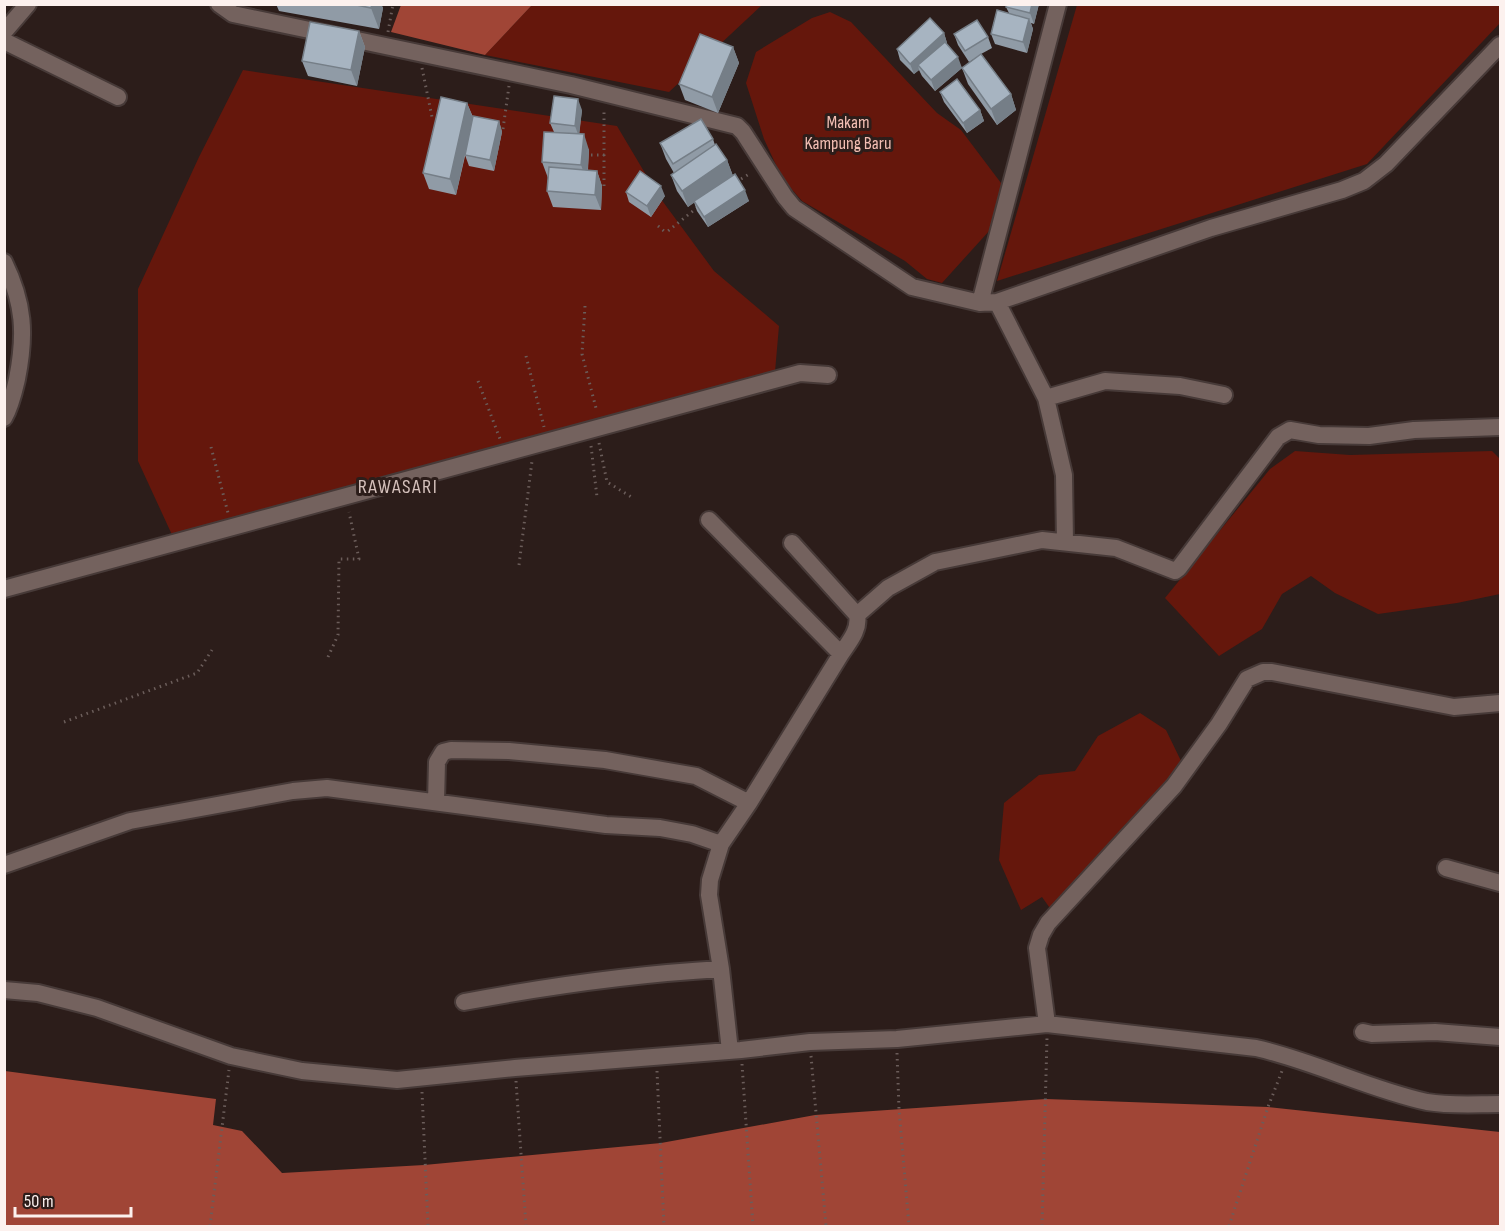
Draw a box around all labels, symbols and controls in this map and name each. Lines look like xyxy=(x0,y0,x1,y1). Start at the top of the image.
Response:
park label: Makam Kampung Baru xyxy=(805,112,891,154)
district label: RAWASARI xyxy=(358,475,438,499)
scale bar xyxy=(15,1180,130,1218)
text: 50 m xyxy=(24,1191,54,1212)

